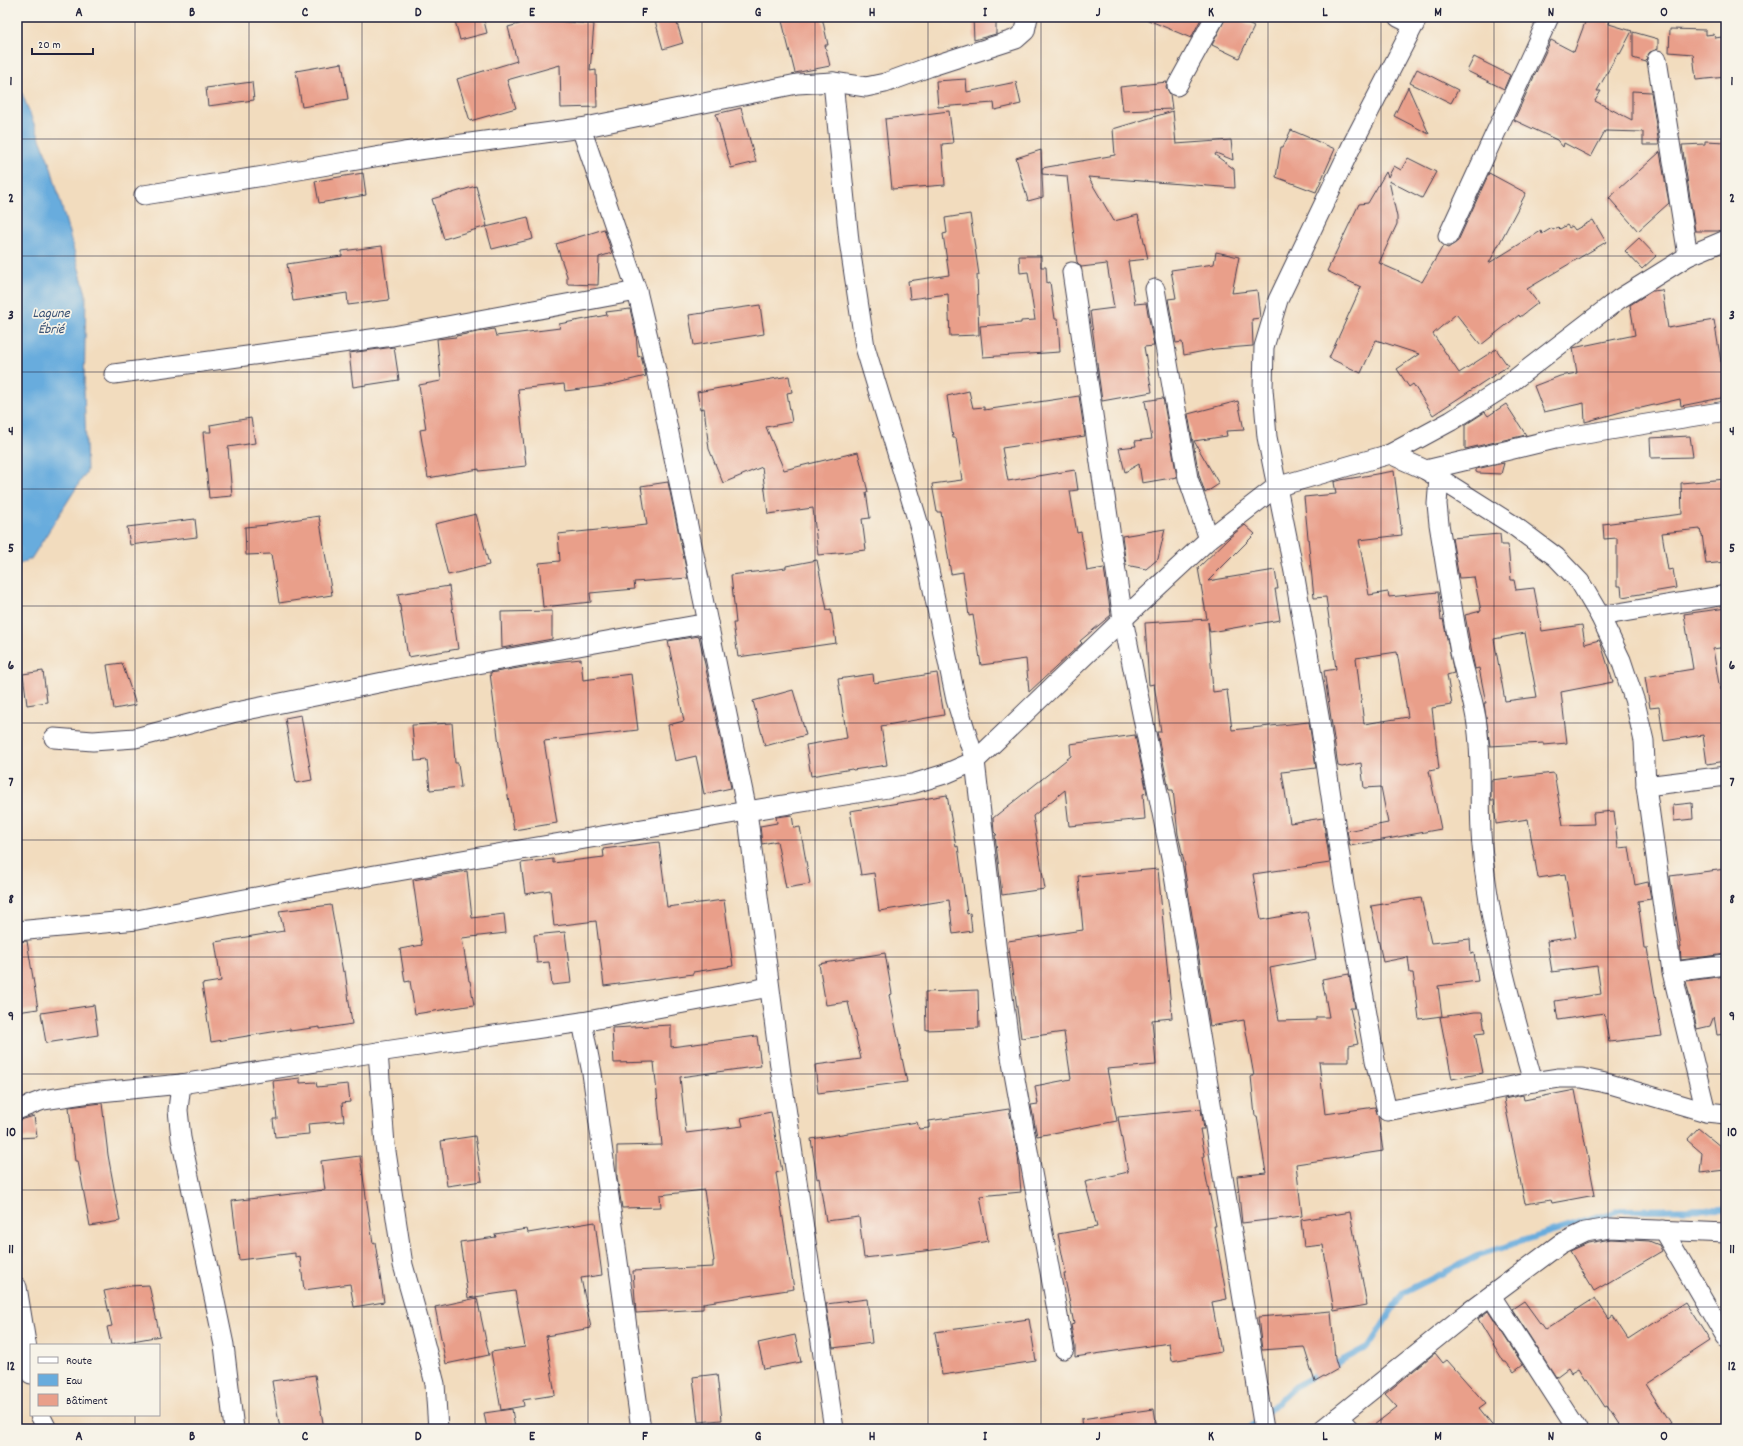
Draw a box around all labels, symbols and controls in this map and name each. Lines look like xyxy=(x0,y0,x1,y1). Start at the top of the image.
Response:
text: A xyxy=(75,4,83,23)
text: B xyxy=(189,4,195,23)
text: C xyxy=(302,4,309,23)
text: D xyxy=(415,4,422,23)
text: E xyxy=(529,4,536,23)
text: F xyxy=(642,4,648,23)
text: G xyxy=(755,4,762,23)
text: H xyxy=(869,4,876,23)
text: I xyxy=(983,4,988,23)
text: J xyxy=(1096,4,1101,23)
text: K xyxy=(1208,4,1214,23)
text: L xyxy=(1322,4,1328,23)
text: M xyxy=(1434,4,1442,23)
text: N xyxy=(1548,4,1554,23)
text: O xyxy=(1660,4,1668,23)
scale bar xyxy=(32,30,93,56)
text: 20 m xyxy=(38,37,61,54)
text: 1 xyxy=(10,73,13,92)
text: 1 xyxy=(1731,73,1734,92)
text: 2 xyxy=(8,190,14,209)
text: 2 xyxy=(1729,190,1735,209)
water label: Lagune Ébrié xyxy=(32,304,70,340)
text: 3 xyxy=(8,307,14,326)
text: 3 xyxy=(1729,307,1735,326)
text: 4 xyxy=(8,423,14,442)
text: 4 xyxy=(1729,423,1735,442)
text: 5 xyxy=(8,540,14,559)
text: 5 xyxy=(1729,540,1735,559)
text: 6 xyxy=(8,657,15,676)
text: 6 xyxy=(1729,657,1736,676)
text: 7 xyxy=(9,774,14,793)
text: 7 xyxy=(1730,774,1735,793)
text: 8 xyxy=(8,891,14,910)
text: 8 xyxy=(1729,891,1735,910)
text: 9 xyxy=(8,1008,14,1027)
text: 9 xyxy=(1729,1008,1735,1027)
text: 10 xyxy=(6,1124,16,1143)
text: 10 xyxy=(1727,1124,1737,1143)
text: 11 xyxy=(8,1241,14,1260)
text: 11 xyxy=(1729,1241,1735,1260)
legend xyxy=(30,1344,160,1416)
text: Route xyxy=(66,1353,92,1370)
text: 12 xyxy=(7,1358,16,1377)
text: 12 xyxy=(1728,1358,1737,1377)
text: Eau xyxy=(66,1373,82,1390)
text: Bâtiment xyxy=(66,1393,108,1410)
text: A xyxy=(75,1428,83,1446)
text: B xyxy=(189,1428,195,1446)
text: C xyxy=(302,1428,309,1446)
text: D xyxy=(415,1428,422,1446)
text: E xyxy=(529,1428,536,1446)
text: F xyxy=(642,1428,648,1446)
text: G xyxy=(755,1428,762,1446)
text: H xyxy=(869,1428,876,1446)
text: I xyxy=(983,1428,988,1446)
text: J xyxy=(1096,1428,1101,1446)
text: K xyxy=(1208,1428,1214,1446)
text: L xyxy=(1322,1428,1328,1446)
text: M xyxy=(1434,1428,1442,1446)
text: N xyxy=(1548,1428,1554,1446)
text: O xyxy=(1660,1428,1668,1446)

